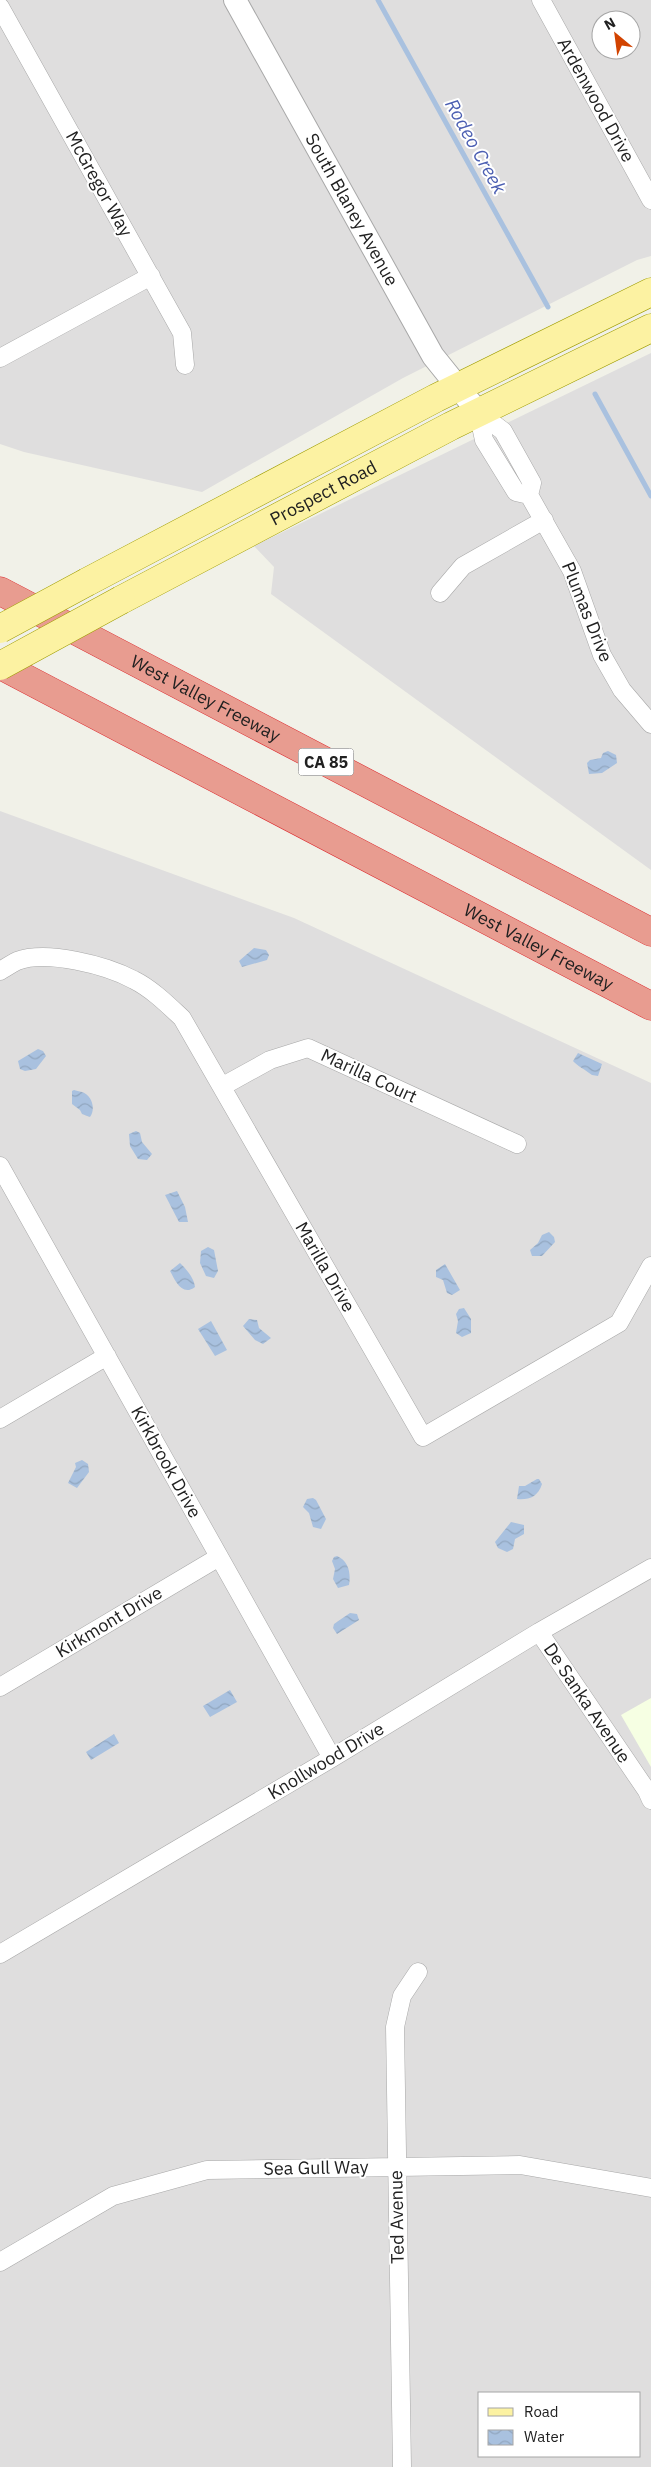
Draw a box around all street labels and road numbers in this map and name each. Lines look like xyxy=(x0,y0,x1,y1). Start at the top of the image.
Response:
street label: Ardenwood Drive xyxy=(553,33,640,166)
street label: McGregor Way xyxy=(61,127,138,241)
street label: South Blaney Avenue xyxy=(300,129,404,290)
street label: Prospect Road xyxy=(266,455,381,530)
street label: Plumas Drive xyxy=(557,558,618,665)
street label: West Valley Freeway xyxy=(127,650,285,747)
road number: CA 85 xyxy=(298,749,354,776)
street label: West Valley Freeway xyxy=(460,898,618,995)
street label: Marilla Court xyxy=(318,1043,421,1108)
street label: Marilla Drive xyxy=(290,1217,361,1316)
street label: Kirkbrook Drive xyxy=(126,1402,207,1522)
street label: Kirkmont Drive xyxy=(51,1581,166,1662)
street label: De Sanka Avenue xyxy=(539,1638,636,1767)
street label: Knollwood Drive xyxy=(263,1717,388,1804)
street label: Sea Gull Way xyxy=(263,2155,369,2180)
street label: Ted Avenue xyxy=(384,2170,409,2264)

